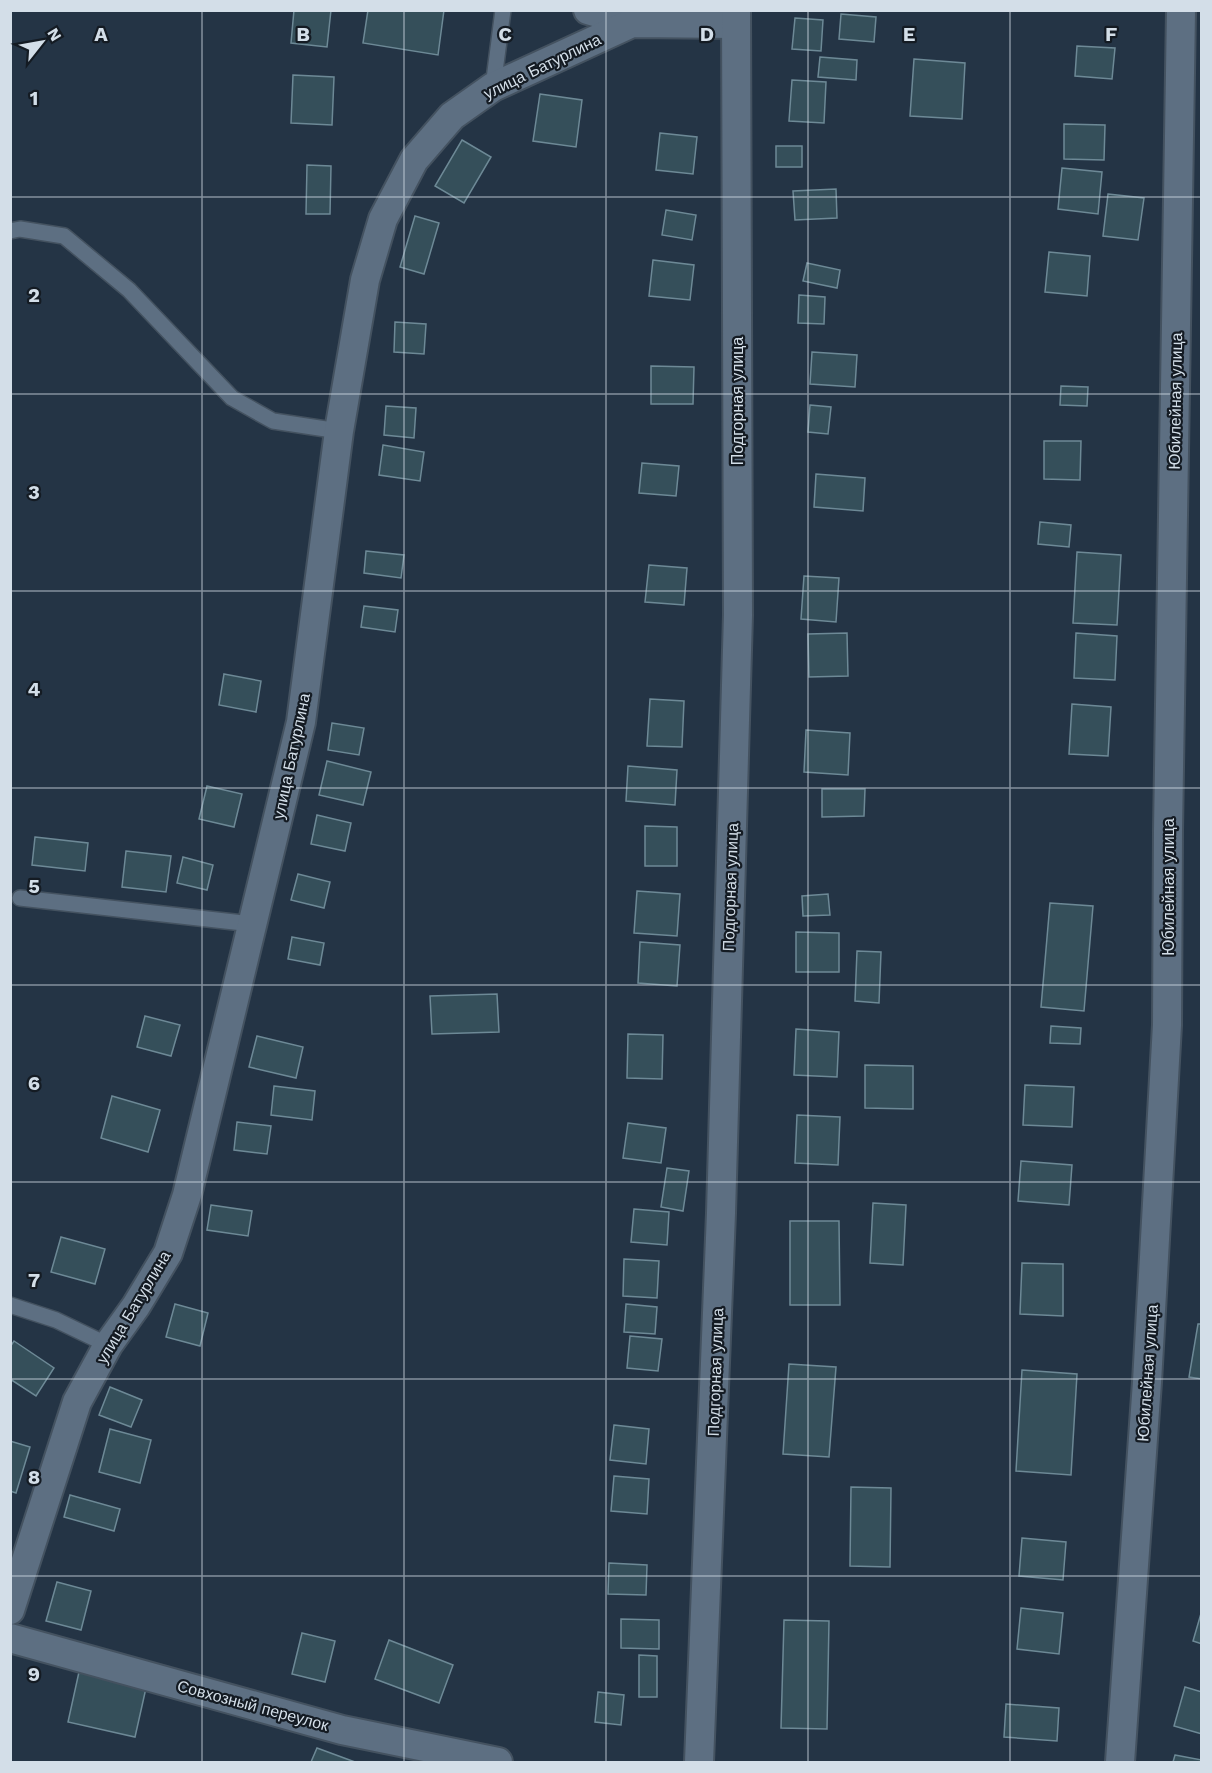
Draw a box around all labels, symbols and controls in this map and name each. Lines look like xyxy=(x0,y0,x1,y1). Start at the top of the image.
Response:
north arrow xyxy=(12,12,72,72)
text: A xyxy=(94,22,108,46)
text: B xyxy=(296,22,310,46)
text: C xyxy=(498,22,512,46)
text: D xyxy=(700,22,714,46)
text: E xyxy=(903,22,915,46)
text: F xyxy=(1105,22,1117,46)
text: N xyxy=(43,25,66,45)
street label: улица Батурлина xyxy=(480,30,604,103)
text: 1 xyxy=(30,86,38,110)
text: 2 xyxy=(28,283,40,307)
street label: Юбилейная улица xyxy=(1165,332,1186,470)
street label: Подгорная улица xyxy=(728,337,747,465)
text: 3 xyxy=(28,480,40,504)
text: 4 xyxy=(28,677,41,701)
street label: улица Батурлина xyxy=(269,691,314,821)
street label: Юбилейная улица xyxy=(1159,818,1178,956)
street label: Подгорная улица xyxy=(719,822,742,952)
text: 5 xyxy=(28,874,40,898)
text: 6 xyxy=(28,1071,40,1095)
street label: улица Батурлина xyxy=(92,1247,175,1367)
text: 7 xyxy=(28,1268,40,1292)
street label: Юбилейная улица xyxy=(1133,1304,1162,1442)
street label: Подгорная улица xyxy=(704,1307,727,1437)
text: 8 xyxy=(28,1465,40,1489)
text: 9 xyxy=(28,1662,40,1686)
street label: Совхозный переулок xyxy=(175,1676,332,1735)

